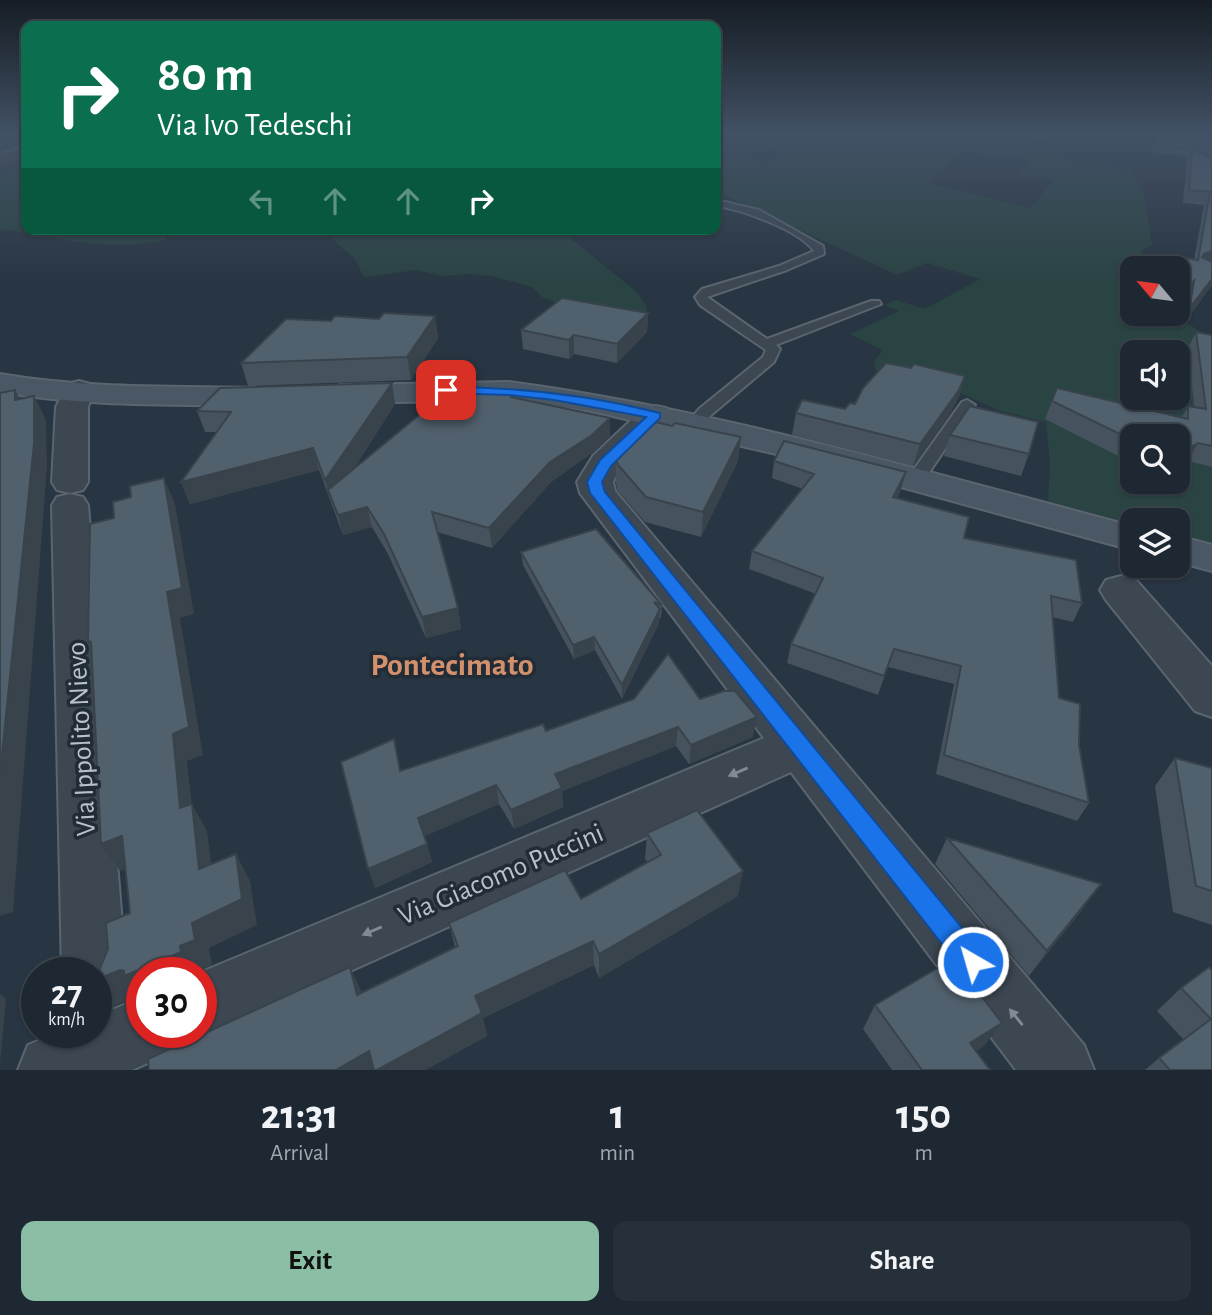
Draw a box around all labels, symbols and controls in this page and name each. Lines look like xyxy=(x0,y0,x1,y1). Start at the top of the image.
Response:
icon: right xyxy=(42,49,133,140)
text: 80 m xyxy=(157,51,254,100)
text: Via Ivo Tedeschi xyxy=(157,109,353,141)
icon: left xyxy=(243,182,281,220)
icon: ahead xyxy=(316,182,354,220)
icon: ahead xyxy=(389,182,427,220)
icon: right xyxy=(462,182,500,220)
north arrow xyxy=(1120,256,1190,326)
map controls xyxy=(1120,256,1190,578)
button: sound xyxy=(1120,340,1190,410)
pin xyxy=(416,360,476,420)
icon: arrive xyxy=(427,371,465,409)
button: search xyxy=(1120,424,1190,494)
button: layers xyxy=(1120,508,1190,578)
street label: Via Ippolito Nievo xyxy=(63,641,101,837)
district label: Pontecimato xyxy=(370,649,534,681)
one-way arrow xyxy=(727,767,748,778)
street label: Via Giacomo Puccini xyxy=(394,819,608,931)
position arrow xyxy=(936,925,1010,999)
one-way arrow xyxy=(361,926,382,937)
speed limit sign: 30 xyxy=(126,957,217,1048)
text: 27 xyxy=(51,976,82,1011)
one-way arrow xyxy=(1009,1008,1024,1026)
text: km/h xyxy=(48,1011,85,1029)
text: 21:31 xyxy=(261,1094,339,1136)
text: 1 xyxy=(610,1094,625,1136)
text: 150 xyxy=(896,1094,951,1136)
text: Arrival xyxy=(270,1142,329,1165)
text: min xyxy=(599,1142,635,1165)
text: m xyxy=(914,1142,933,1165)
button: Exit xyxy=(21,1221,599,1301)
button: Share xyxy=(613,1221,1191,1301)

